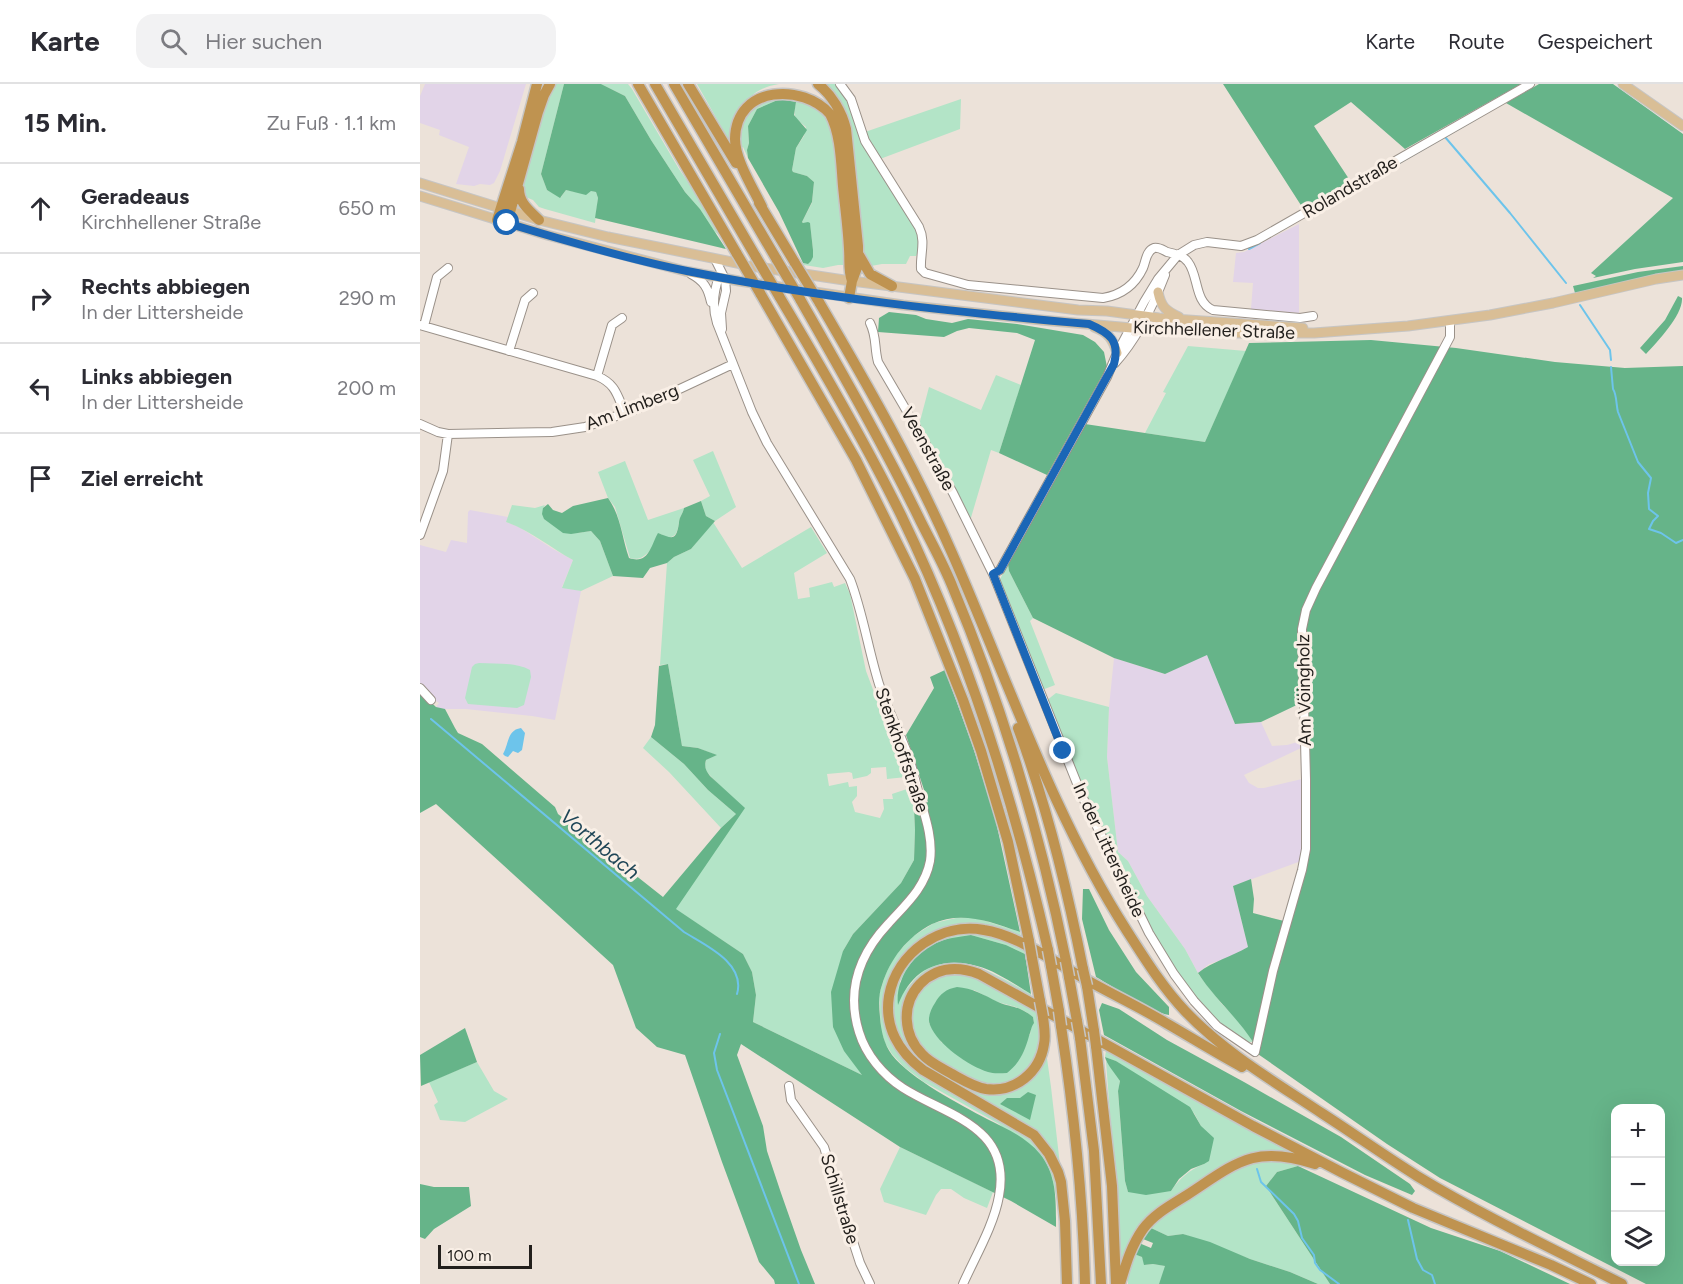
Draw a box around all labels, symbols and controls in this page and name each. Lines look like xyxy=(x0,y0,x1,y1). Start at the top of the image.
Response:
search box xyxy=(136,14,556,68)
text: Karte xyxy=(30,24,100,58)
icon: search xyxy=(157,25,190,58)
text: Hier suchen xyxy=(205,28,322,55)
text: Karte xyxy=(1365,29,1415,54)
text: Route xyxy=(1448,29,1504,54)
text: Gespeichert xyxy=(1537,29,1653,54)
text: 15 Min. xyxy=(24,107,107,139)
text: Zu Fuß · 1.1 km xyxy=(267,111,396,135)
street label: Rolandstraße xyxy=(1299,151,1401,223)
text: Geradeaus xyxy=(81,183,189,210)
icon: ahead xyxy=(24,192,57,225)
text: 650 m xyxy=(338,196,396,220)
route start xyxy=(493,209,519,235)
text: Kirchhellener Straße xyxy=(81,210,261,234)
text: Rechts abbiegen xyxy=(81,273,250,300)
icon: right xyxy=(24,282,57,315)
text: 290 m xyxy=(339,286,396,310)
text: In der Littersheide xyxy=(81,300,243,324)
street label: Kirchhellener Straße xyxy=(1133,316,1296,344)
text: Links abbiegen xyxy=(81,363,232,390)
icon: left xyxy=(24,372,57,405)
text: 200 m xyxy=(337,376,396,400)
street label: Am Limberg xyxy=(582,379,682,435)
text: In der Littersheide xyxy=(81,390,243,414)
street label: Veenstraße xyxy=(896,403,960,495)
icon: arrive xyxy=(24,462,57,495)
text: Ziel erreicht xyxy=(81,465,204,492)
street label: Am Vöingholz xyxy=(1292,634,1316,746)
street label: Stenkhoffstraße xyxy=(870,685,934,815)
route end xyxy=(1049,737,1075,763)
street label: In der Littersheide xyxy=(1068,779,1150,921)
water label: Vorthbach xyxy=(556,804,644,884)
map controls xyxy=(1611,1104,1665,1266)
button: + xyxy=(1611,1104,1665,1158)
street label: Schillstraße xyxy=(816,1151,864,1247)
button: − xyxy=(1611,1158,1665,1212)
button: layers xyxy=(1611,1212,1665,1266)
scale bar xyxy=(438,1242,532,1270)
text: 100 m xyxy=(447,1246,492,1265)

